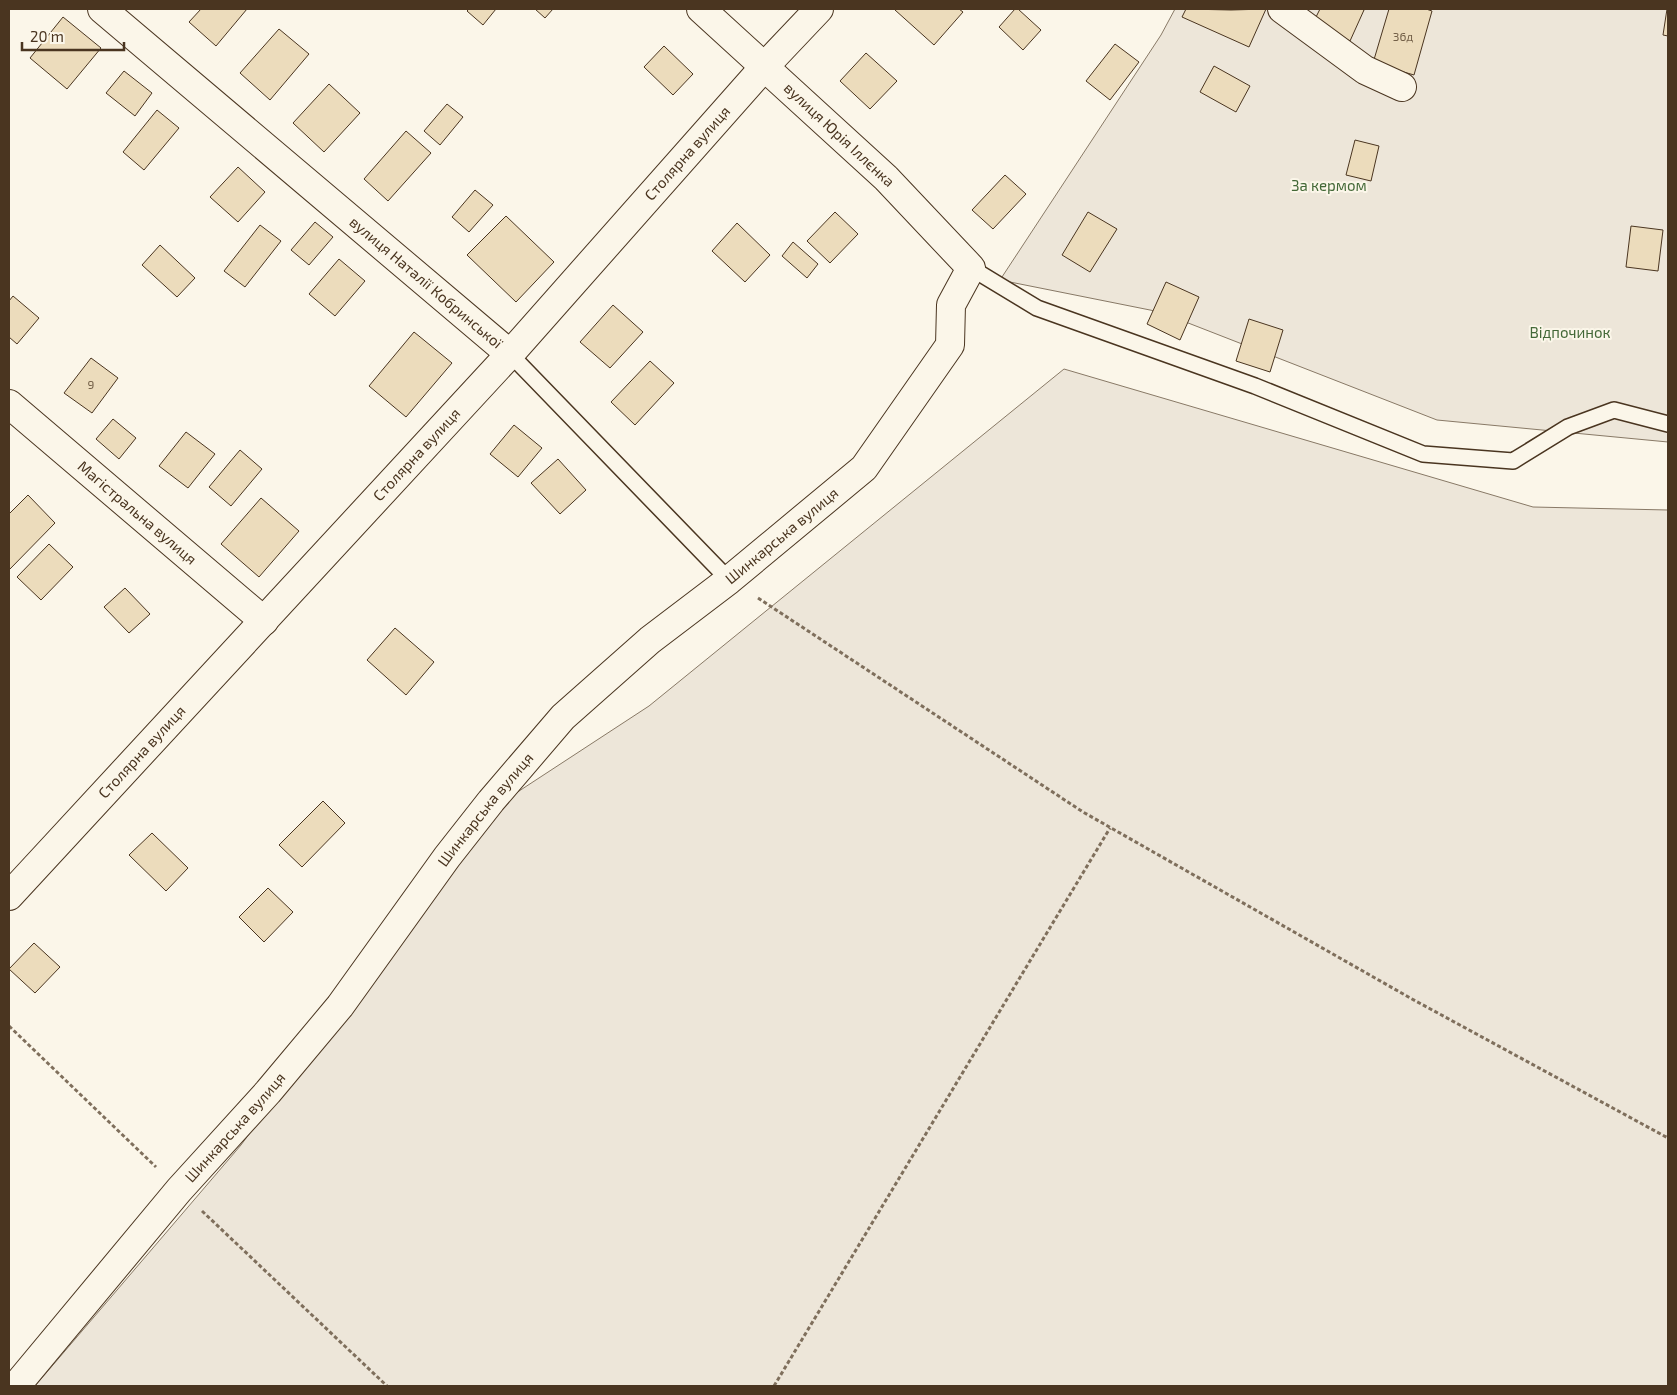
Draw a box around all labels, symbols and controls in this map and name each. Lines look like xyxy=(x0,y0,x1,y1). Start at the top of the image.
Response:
scale bar xyxy=(22,20,125,52)
text: 20 m xyxy=(30,27,64,45)
house number: 36д xyxy=(1393,29,1413,43)
street label: вулиця Юрія Іллєнка xyxy=(780,78,899,191)
street label: Столярна вулиця xyxy=(640,102,733,204)
park label: За кермом xyxy=(1291,176,1367,194)
street label: вулиця Наталії Кобринської xyxy=(346,212,507,352)
park label: Відпочинок xyxy=(1529,323,1611,341)
house number: 9 xyxy=(88,377,95,391)
street label: Столярна вулиця xyxy=(369,404,464,504)
street label: Магістральна вулиця xyxy=(74,456,201,568)
street label: Шинкарська вулиця xyxy=(721,483,842,587)
street label: Столярна вулиця xyxy=(94,701,189,802)
street label: Шинкарська вулиця xyxy=(433,748,537,869)
street label: Шинкарська вулиця xyxy=(181,1068,289,1185)

